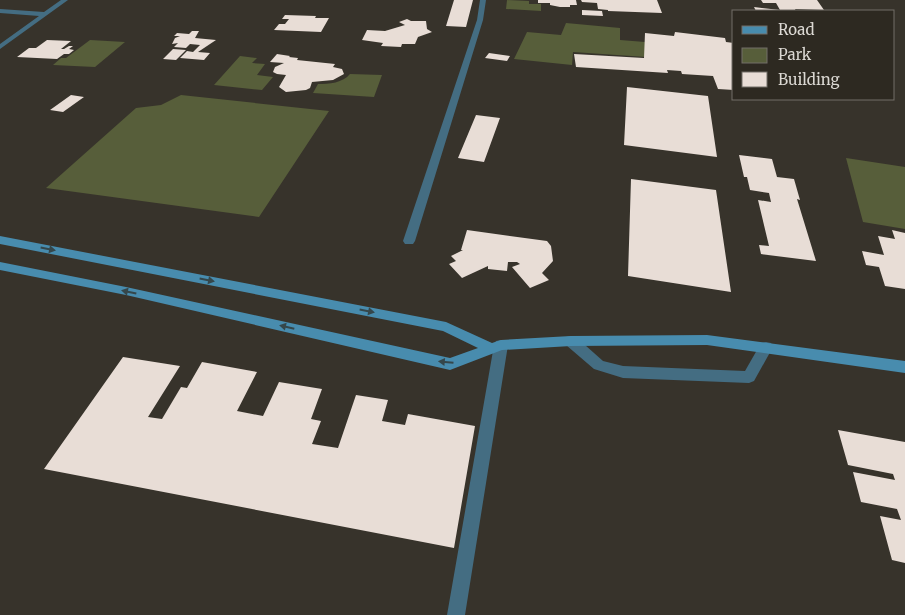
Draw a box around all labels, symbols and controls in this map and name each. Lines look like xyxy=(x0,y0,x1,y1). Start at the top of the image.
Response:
legend xyxy=(732,10,895,100)
text: Road xyxy=(778,20,814,39)
text: Park xyxy=(778,45,812,64)
text: Building xyxy=(778,70,840,89)
one-way arrow xyxy=(40,245,55,253)
one-way arrow xyxy=(200,276,215,284)
one-way arrow xyxy=(121,288,136,296)
one-way arrow xyxy=(359,307,374,315)
one-way arrow xyxy=(280,323,295,331)
one-way arrow xyxy=(437,358,453,366)

